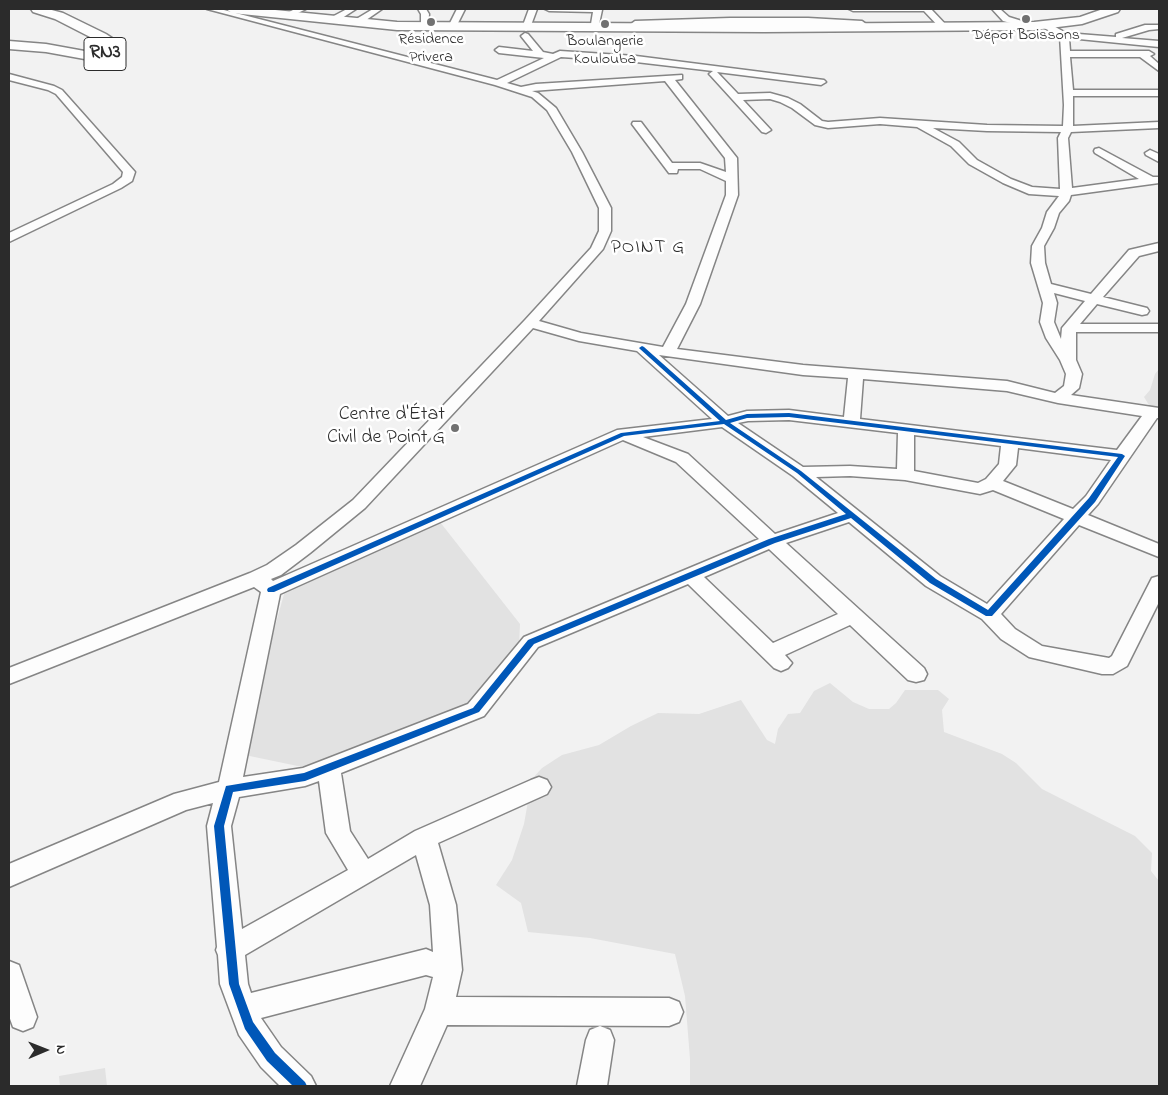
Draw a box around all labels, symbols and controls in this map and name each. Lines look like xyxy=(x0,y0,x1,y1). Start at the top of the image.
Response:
marker: Dépot Boissons xyxy=(1020,13,1032,25)
marker: Résidence Privera xyxy=(425,16,437,28)
marker: Boulangerie Koulouba xyxy=(599,18,611,30)
place label: Dépot Boissons xyxy=(972,26,1080,46)
place label: Résidence Privera xyxy=(398,30,464,68)
place label: Boulangerie Koulouba xyxy=(567,32,643,70)
road number: RN3 xyxy=(84,38,126,70)
district label: POINT G xyxy=(610,238,686,260)
place label: Centre d'État Civil de Point G xyxy=(327,404,445,451)
marker: Centre d'État Civil de Point G xyxy=(449,422,461,434)
north arrow xyxy=(20,1025,70,1075)
text: N xyxy=(50,1045,71,1055)

